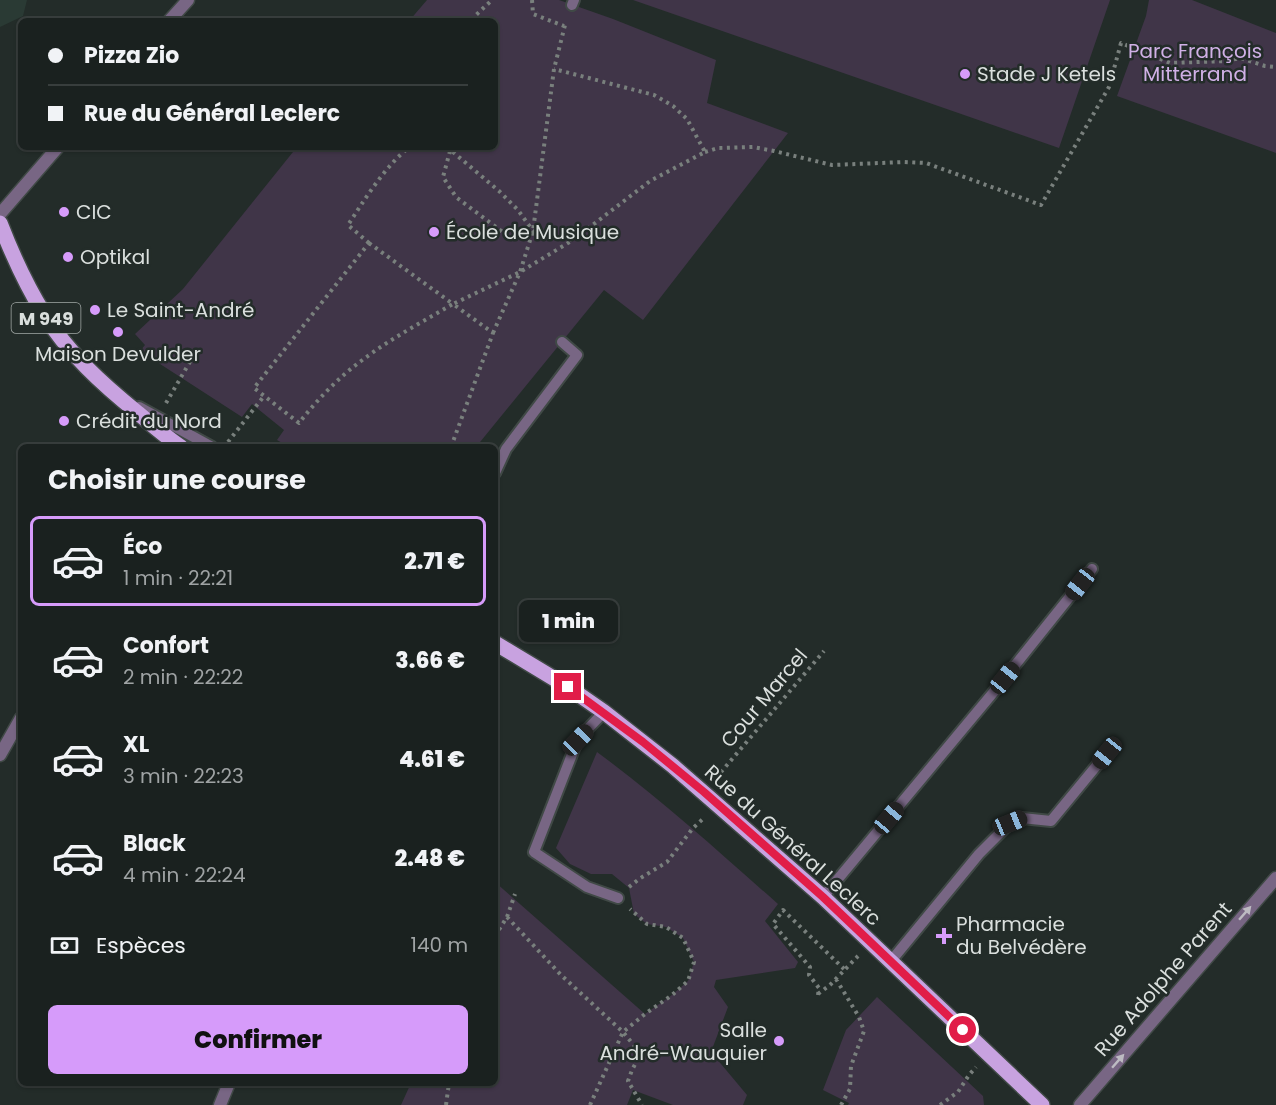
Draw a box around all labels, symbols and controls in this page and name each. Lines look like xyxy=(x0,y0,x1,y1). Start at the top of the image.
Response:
park label: Parc François Mitterrand xyxy=(1128,37,1262,88)
text: Pizza Zio xyxy=(84,40,179,71)
place label: Stade J Ketels xyxy=(977,60,1116,88)
marker: Stade J Ketels xyxy=(958,67,972,81)
text: Rue du Général Leclerc xyxy=(84,98,340,129)
place label: CIC xyxy=(76,198,112,226)
marker: CIC xyxy=(57,205,71,219)
place label: École de Musique xyxy=(446,218,619,246)
marker: École de Musique xyxy=(427,225,441,239)
place label: Optikal xyxy=(80,243,150,271)
marker: Optikal xyxy=(61,250,75,264)
place label: Le Saint-André xyxy=(107,296,254,324)
road number: M 949 xyxy=(12,303,80,333)
marker: Le Saint-André xyxy=(88,303,102,317)
marker: Maison Devulder xyxy=(111,325,125,339)
place label: Maison Devulder xyxy=(35,340,201,368)
place label: Crédit du Nord xyxy=(76,407,222,435)
marker: Crédit du Nord xyxy=(57,414,71,428)
text: Choisir une course xyxy=(48,461,306,498)
text: Éco xyxy=(123,531,162,562)
icon: car xyxy=(51,534,105,588)
text: 2.71 € xyxy=(404,546,465,577)
text: 1 min · 22:21 xyxy=(123,564,233,592)
car xyxy=(1062,564,1098,604)
callout: 1 min xyxy=(518,600,618,642)
text: 1 min xyxy=(542,607,595,635)
text: Confort xyxy=(123,630,209,661)
icon: car xyxy=(51,633,105,687)
street label: Cour Marcel xyxy=(714,642,814,754)
text: 3.66 € xyxy=(395,645,465,676)
car xyxy=(987,658,1023,698)
text: 2 min · 22:22 xyxy=(123,663,243,691)
route end xyxy=(554,673,581,700)
car xyxy=(559,721,597,759)
text: XL xyxy=(123,729,149,760)
icon: car xyxy=(51,732,105,786)
car xyxy=(1089,733,1125,773)
text: 4.61 € xyxy=(399,744,465,775)
street label: Rue du Général Leclerc xyxy=(699,758,887,932)
text: 3 min · 22:23 xyxy=(123,762,244,790)
car xyxy=(871,798,907,838)
car xyxy=(990,808,1030,838)
text: Black xyxy=(123,828,186,859)
icon: car xyxy=(51,831,105,885)
text: 2.48 € xyxy=(395,843,465,874)
text: 4 min · 22:24 xyxy=(123,861,246,889)
street label: Rue Adolphe Parent xyxy=(1088,896,1238,1062)
one-way arrow xyxy=(1239,905,1252,921)
place label: Pharmacie du Belvédère xyxy=(956,910,1087,961)
icon: cash xyxy=(48,929,81,962)
marker: Pharmacie du Belvédère xyxy=(937,929,951,943)
text: Espèces xyxy=(96,930,186,961)
text: 140 m xyxy=(411,931,468,959)
button: Confirmer xyxy=(48,1005,468,1074)
place label: Salle André-Wauquier xyxy=(599,1016,767,1067)
route start xyxy=(949,1016,976,1043)
marker: Salle André-Wauquier xyxy=(772,1034,786,1048)
one-way arrow xyxy=(1111,1054,1124,1069)

